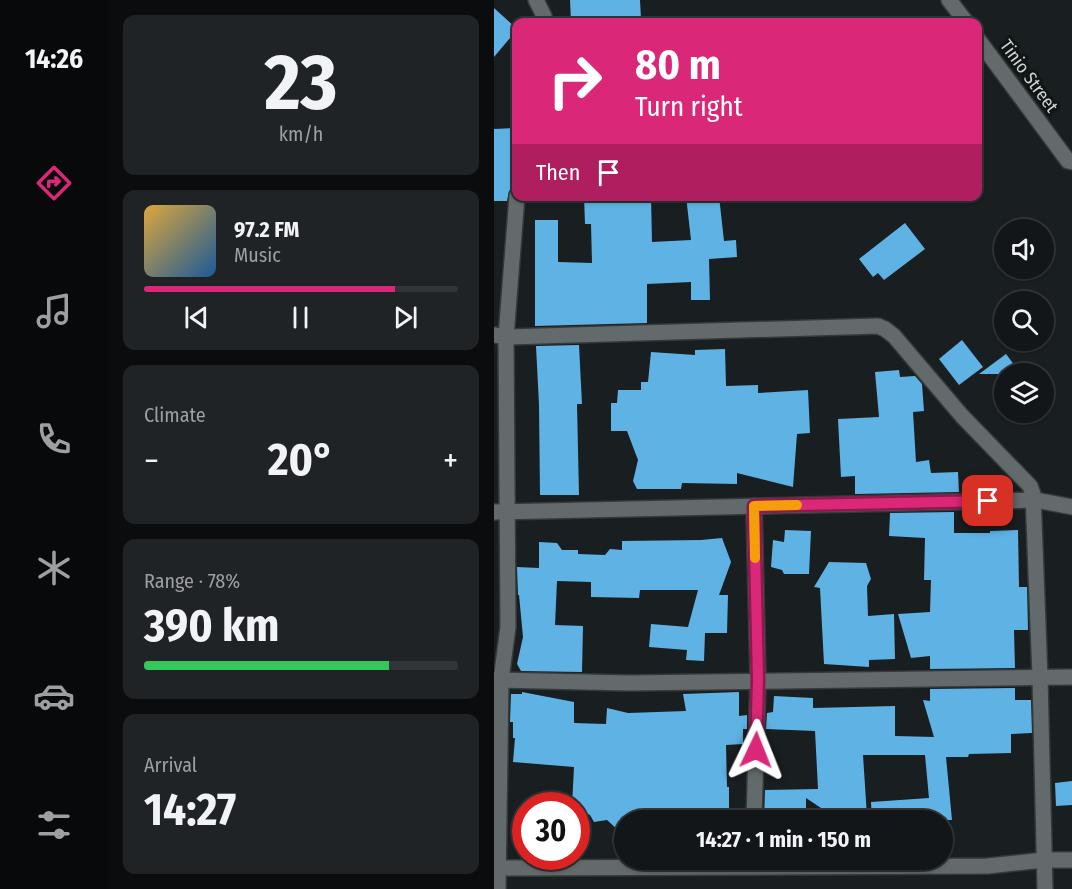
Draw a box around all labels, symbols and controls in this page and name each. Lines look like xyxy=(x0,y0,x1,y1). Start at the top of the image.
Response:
street label: Tinio Street xyxy=(995,35,1063,117)
text: 23 xyxy=(264,36,338,130)
text: 80 m xyxy=(635,40,721,90)
icon: right xyxy=(536,42,614,120)
text: 14:26 xyxy=(25,43,83,75)
text: Turn right xyxy=(635,91,743,123)
text: km/h xyxy=(279,122,323,146)
icon: arrive xyxy=(592,156,625,189)
text: Then xyxy=(536,159,580,186)
icon: directions xyxy=(33,162,75,204)
text: 97.2 FM xyxy=(234,216,299,243)
map controls xyxy=(994,219,1054,423)
button: sound xyxy=(994,219,1054,279)
text: Music xyxy=(234,243,281,267)
icon: music xyxy=(33,290,75,332)
button: search xyxy=(994,291,1054,351)
icon: previous xyxy=(180,301,213,334)
icon: pause xyxy=(284,301,317,334)
icon: next xyxy=(389,301,422,334)
button: layers xyxy=(994,363,1054,423)
text: Climate xyxy=(144,403,206,427)
icon: phone xyxy=(33,418,75,460)
text: 20° xyxy=(268,433,334,487)
text: − xyxy=(144,441,159,481)
text: + xyxy=(443,441,458,481)
pin xyxy=(962,475,1013,526)
icon: arrive xyxy=(971,484,1004,517)
icon: climate xyxy=(33,547,75,589)
text: Range · 78% xyxy=(144,569,240,593)
text: 390 km xyxy=(144,599,279,653)
icon: car xyxy=(33,675,75,717)
position arrow xyxy=(724,718,788,782)
text: Arrival xyxy=(144,753,197,777)
text: 14:27 xyxy=(144,783,236,837)
speed limit sign: 30 xyxy=(512,792,590,870)
icon: filters xyxy=(33,804,75,846)
text: 14:27 · 1 min · 150 m xyxy=(696,826,871,853)

